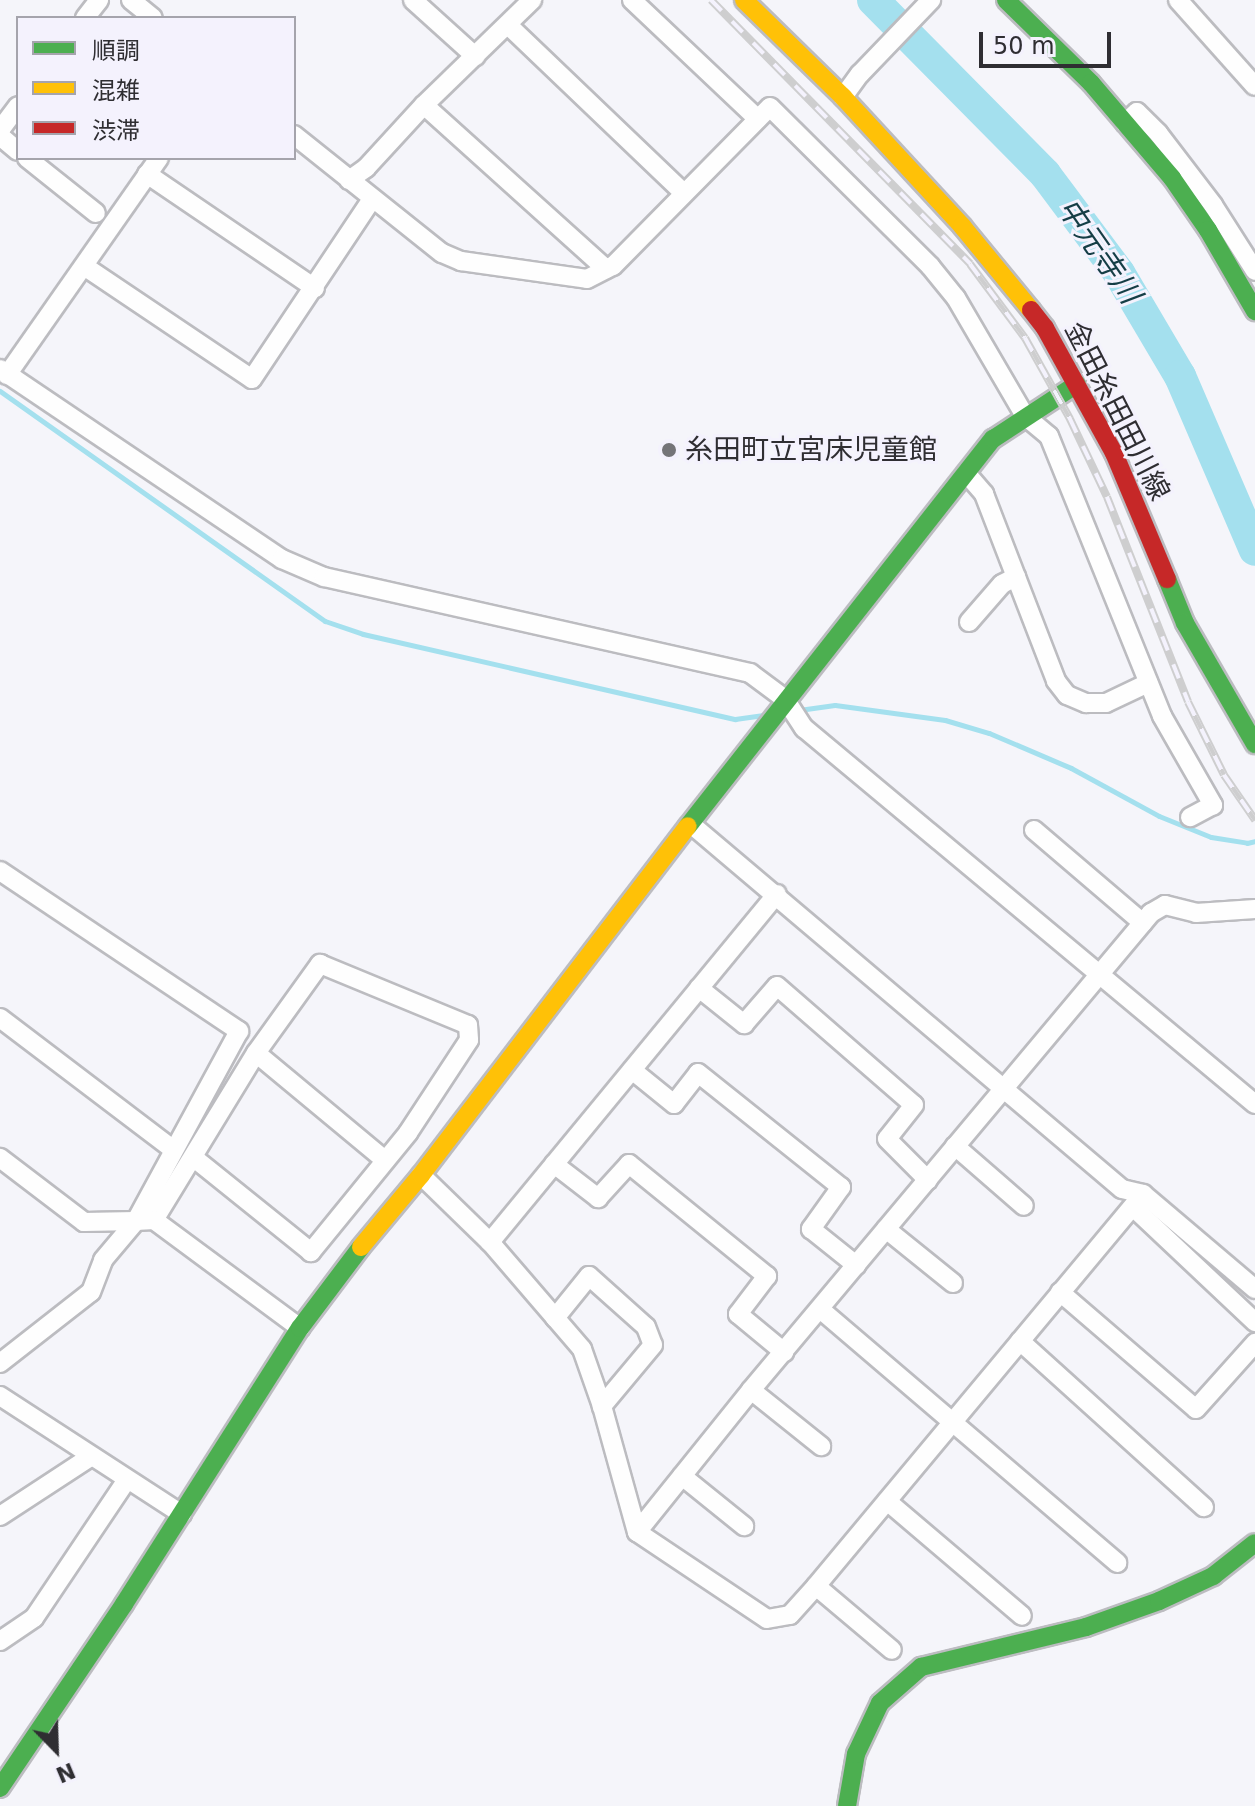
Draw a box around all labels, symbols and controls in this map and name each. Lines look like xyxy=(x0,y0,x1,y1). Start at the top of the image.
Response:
legend xyxy=(16,16,296,160)
scale bar xyxy=(983,16,1115,66)
text: 50 m xyxy=(993,32,1055,60)
text: 順調 xyxy=(92,37,140,65)
text: 混雑 xyxy=(92,77,140,105)
text: 渋滞 xyxy=(92,117,140,145)
water label: 中元寺川 xyxy=(1050,192,1148,310)
street label: 金田糸田田川線 xyxy=(1058,316,1176,506)
place label: 糸田町立宮床児童館 xyxy=(685,433,937,467)
marker: 糸田町立宮床児童館 xyxy=(660,441,678,459)
north arrow xyxy=(16,1710,96,1790)
text: N xyxy=(52,1757,79,1788)

